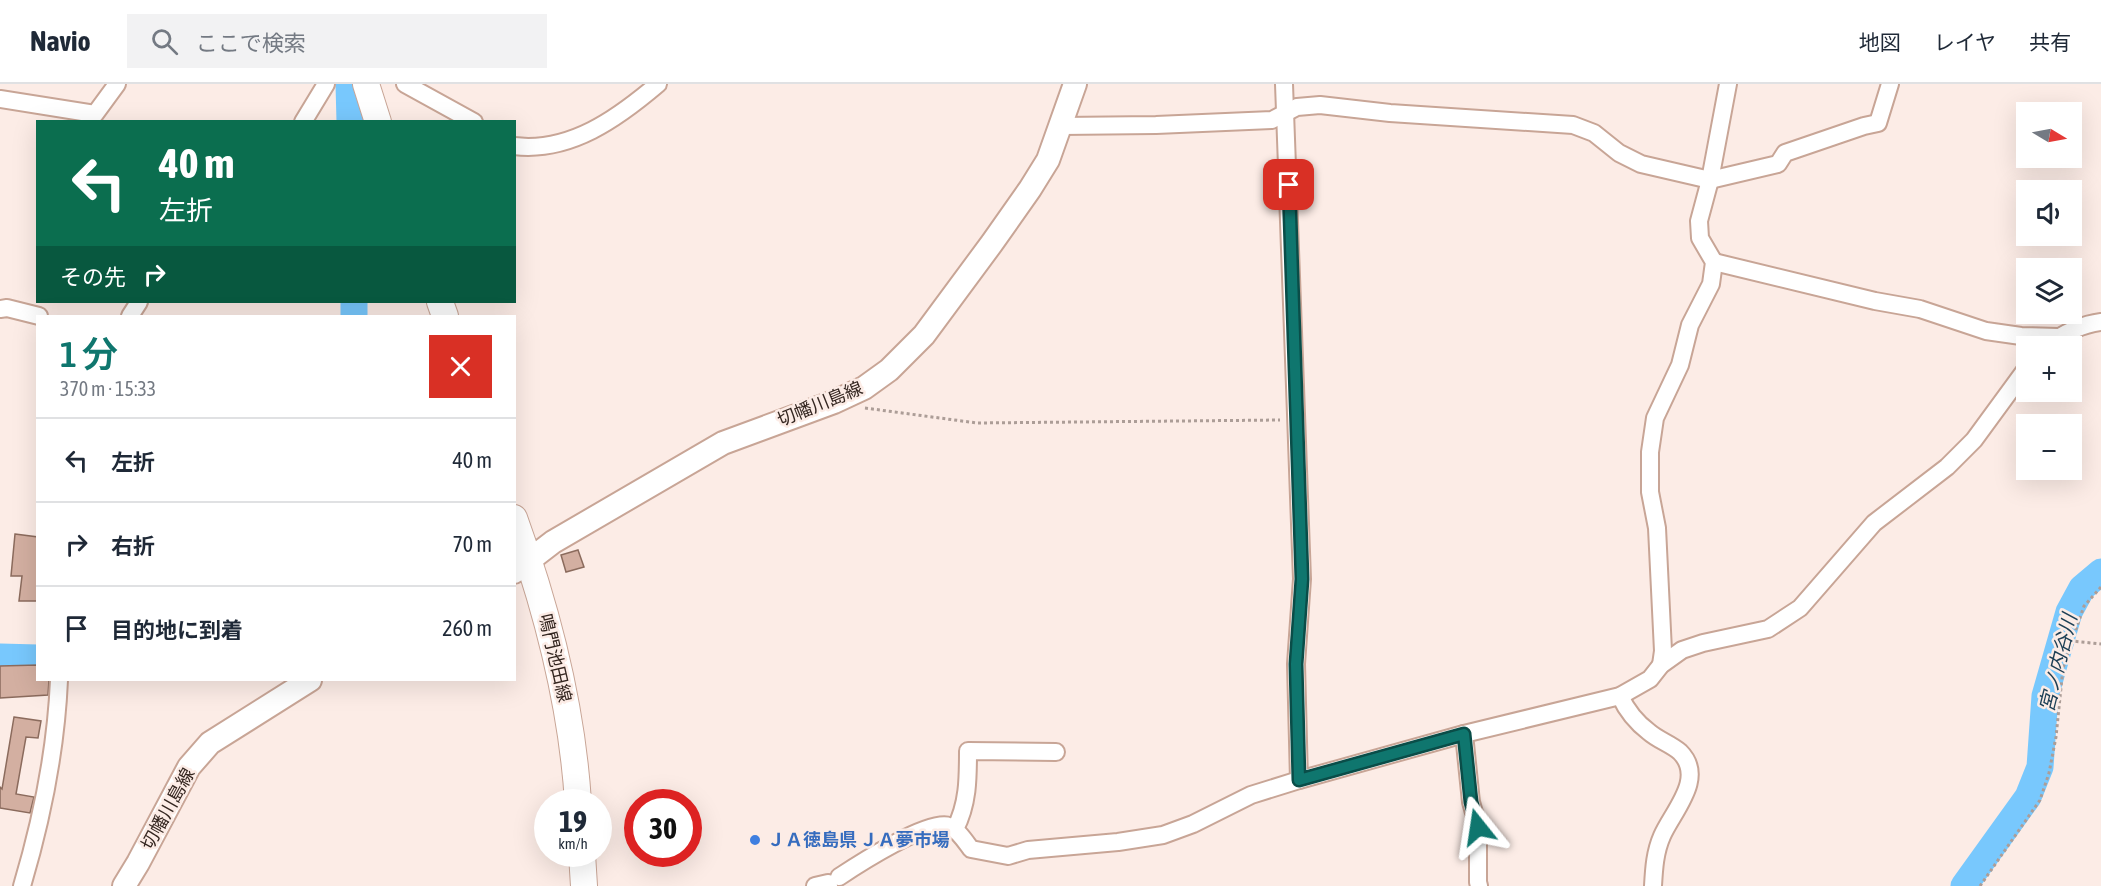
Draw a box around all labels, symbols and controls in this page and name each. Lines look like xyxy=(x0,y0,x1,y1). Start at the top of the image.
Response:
search box xyxy=(127,14,547,68)
text: Navio xyxy=(30,25,91,57)
icon: search xyxy=(148,25,181,58)
text: ここで検索 xyxy=(196,30,306,56)
text: 地図 xyxy=(1859,30,1901,54)
text: レイヤ xyxy=(1934,30,1996,54)
text: 共有 xyxy=(2029,30,2071,54)
north arrow xyxy=(2016,102,2082,168)
map controls xyxy=(2016,102,2082,480)
text: 40 m xyxy=(159,139,234,187)
icon: left xyxy=(60,144,138,222)
pin xyxy=(1263,159,1314,210)
icon: arrive xyxy=(1272,168,1305,201)
button: sound xyxy=(2016,180,2082,246)
text: 左折 xyxy=(159,195,213,226)
icon: right xyxy=(138,258,171,291)
button: layers xyxy=(2016,258,2082,324)
text: その先 xyxy=(60,264,126,290)
text: 1 分 xyxy=(60,333,118,375)
button: close xyxy=(429,335,492,398)
button: + xyxy=(2016,336,2082,402)
text: 370 m · 15:33 xyxy=(60,377,156,400)
street label: 切幡川島線 xyxy=(774,377,865,430)
button: − xyxy=(2016,414,2082,480)
icon: left xyxy=(60,444,93,477)
text: 40 m xyxy=(452,447,492,473)
text: 左折 xyxy=(111,449,155,475)
icon: right xyxy=(60,528,93,561)
text: 70 m xyxy=(452,531,492,557)
text: 右折 xyxy=(111,533,155,559)
water label: 宮ノ内谷川 xyxy=(2034,610,2081,714)
icon: arrive xyxy=(60,612,93,645)
street label: 鳴門池田線 xyxy=(535,612,576,704)
text: 260 m xyxy=(442,615,492,641)
text: 目的地に到着 xyxy=(111,617,243,643)
street label: 切幡川島線 xyxy=(137,764,199,853)
speed limit sign: 30 xyxy=(624,789,702,867)
position arrow xyxy=(1446,795,1510,859)
text: 19 xyxy=(559,804,587,838)
place label: ＪＡ徳島県 ＪＡ夢市場 xyxy=(767,829,949,850)
marker: ＪＡ徳島県 ＪＡ夢市場 xyxy=(748,833,762,847)
text: km/h xyxy=(558,835,588,852)

